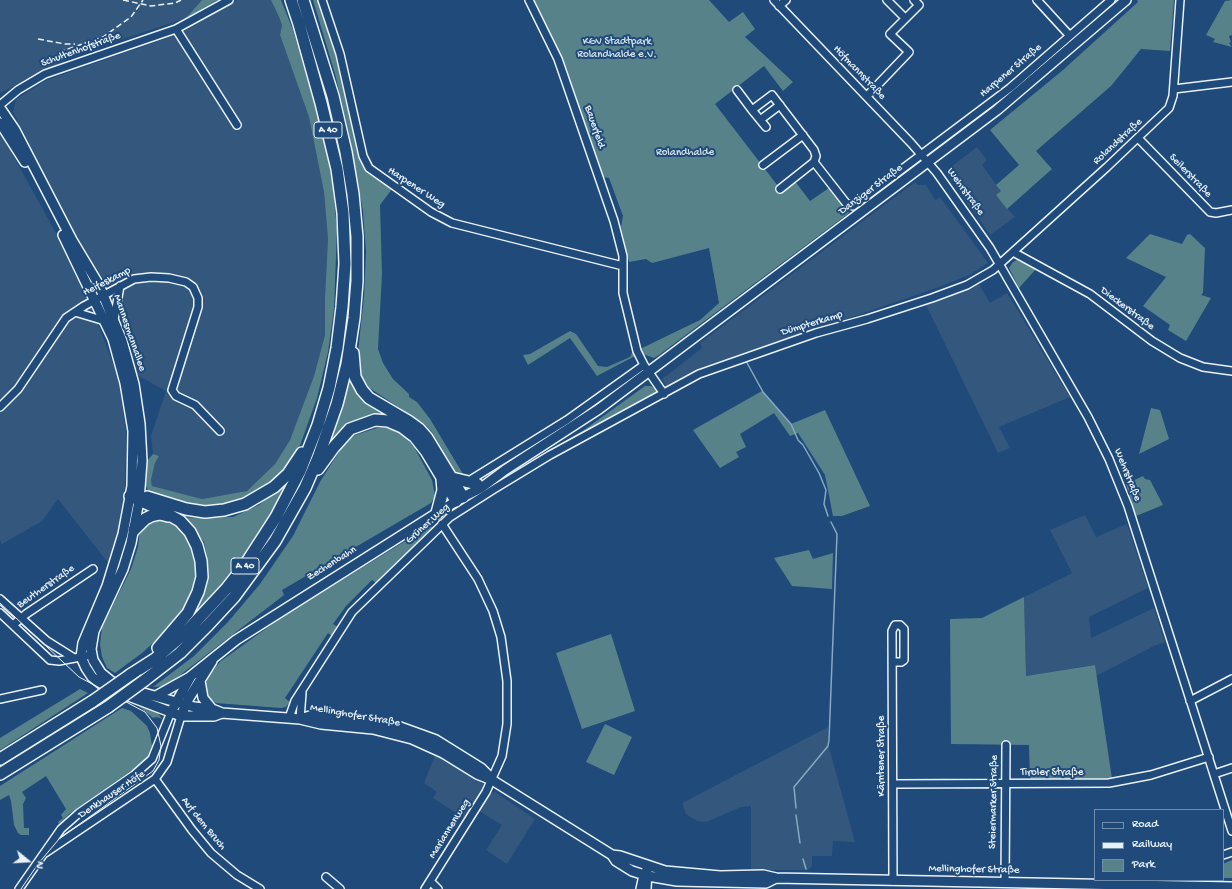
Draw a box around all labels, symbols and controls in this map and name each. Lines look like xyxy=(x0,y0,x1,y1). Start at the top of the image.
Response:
street label: Schultenhofstraße xyxy=(39,29,123,71)
park label: KGV Stadtpark Rolandhalde e.V. xyxy=(577,35,657,61)
street label: Harpener Straße xyxy=(977,41,1045,101)
street label: Höfmannstraße xyxy=(830,43,888,103)
street label: Bauerfeld xyxy=(581,104,607,150)
street label: Rolandstraße xyxy=(1091,116,1145,168)
road number: A 40 xyxy=(314,122,342,138)
park label: Rolandhalde xyxy=(656,146,714,160)
street label: Seilerstraße xyxy=(1166,151,1214,201)
street label: Danziger Straße xyxy=(837,162,905,218)
street label: Harpener Weg xyxy=(385,164,447,212)
street label: Wehrstraße xyxy=(943,166,987,218)
street label: Heifeskamp xyxy=(81,264,133,300)
street label: Dieckerstraße xyxy=(1097,284,1157,334)
street label: Mannesmannallee xyxy=(110,293,148,373)
street label: Dümpterkamp xyxy=(780,308,844,340)
street label: Wehrstraße xyxy=(1110,447,1144,503)
street label: Grüner Weg xyxy=(403,501,453,547)
street label: Zechenbahn xyxy=(305,543,359,585)
road number: A 40 xyxy=(231,558,259,574)
street label: Beutherstraße xyxy=(15,562,77,612)
street label: Mellinghofer Straße xyxy=(309,702,401,730)
street label: Kärntener Straße xyxy=(875,716,889,796)
street label: Steiermarker Straße xyxy=(987,755,1001,849)
street label: Tiroler Straße xyxy=(1021,766,1083,780)
street label: Denkhauser Höfe xyxy=(76,768,148,822)
street label: Auf dem Bruch xyxy=(178,795,228,853)
street label: Mariannenweg xyxy=(426,797,474,861)
legend xyxy=(1094,809,1224,881)
text: Road xyxy=(1132,818,1158,832)
text: Railway xyxy=(1132,838,1172,852)
north arrow xyxy=(8,841,48,881)
text: Park xyxy=(1132,858,1155,872)
text: N xyxy=(33,859,46,870)
street label: Mellinghofer Straße xyxy=(928,863,1020,877)

